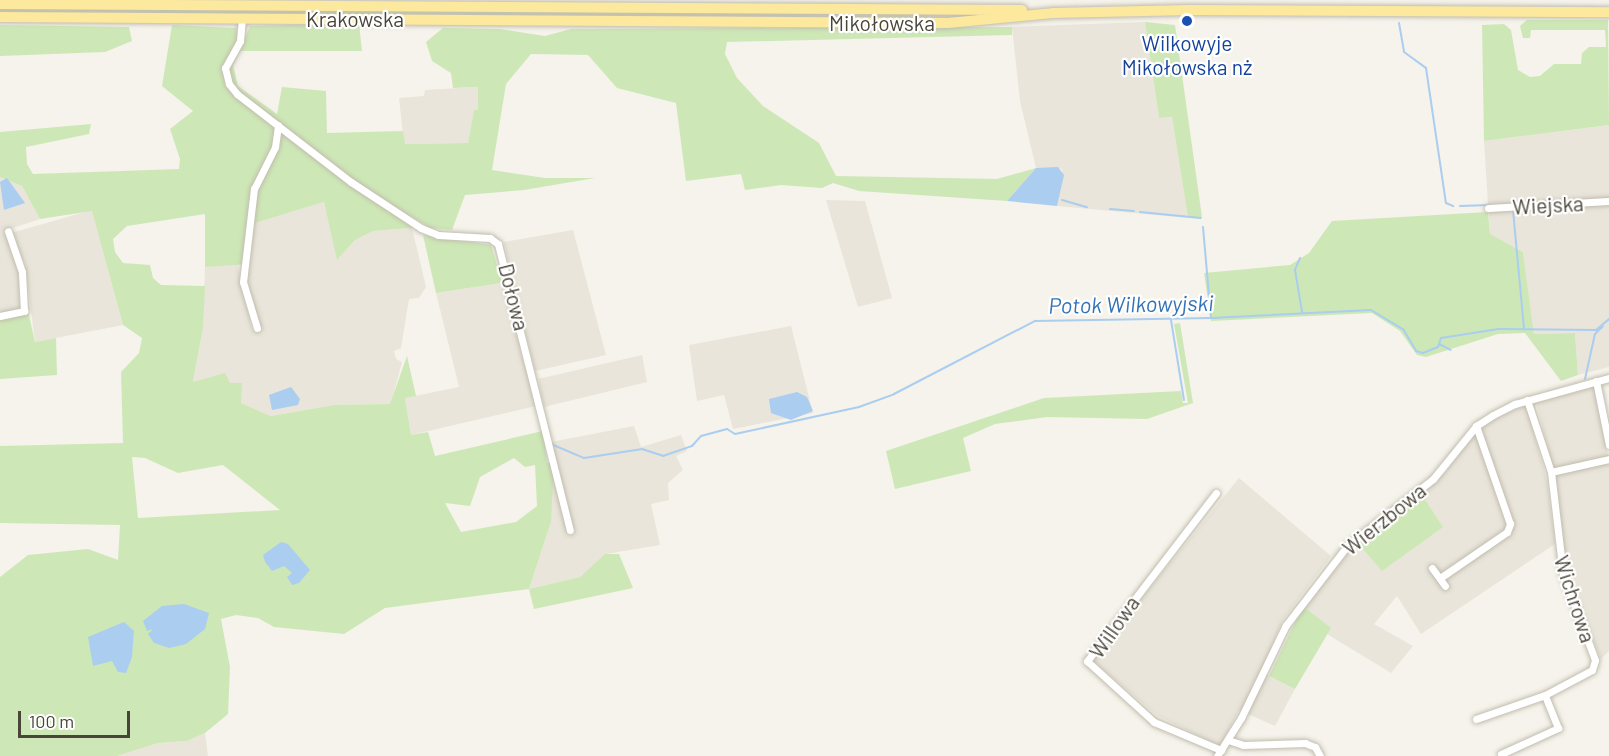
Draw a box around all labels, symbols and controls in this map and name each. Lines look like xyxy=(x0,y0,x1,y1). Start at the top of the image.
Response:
street label: Krakowska xyxy=(306,6,404,32)
street label: Mikołowska xyxy=(829,10,935,36)
marker: Wilkowyje Mikołowska nż xyxy=(1180,14,1194,28)
place label: Wilkowyje Mikołowska nż xyxy=(1122,30,1252,80)
street label: Wiejska xyxy=(1512,191,1584,219)
street label: Dołowa xyxy=(494,261,534,333)
water label: Potok Wilkowyjski xyxy=(1048,289,1214,319)
street label: Wierzbowa xyxy=(1337,478,1431,560)
street label: Wichrowa xyxy=(1549,552,1601,646)
street label: Willowa xyxy=(1084,591,1144,663)
scale bar xyxy=(21,699,134,737)
text: 100 m xyxy=(29,710,74,732)

